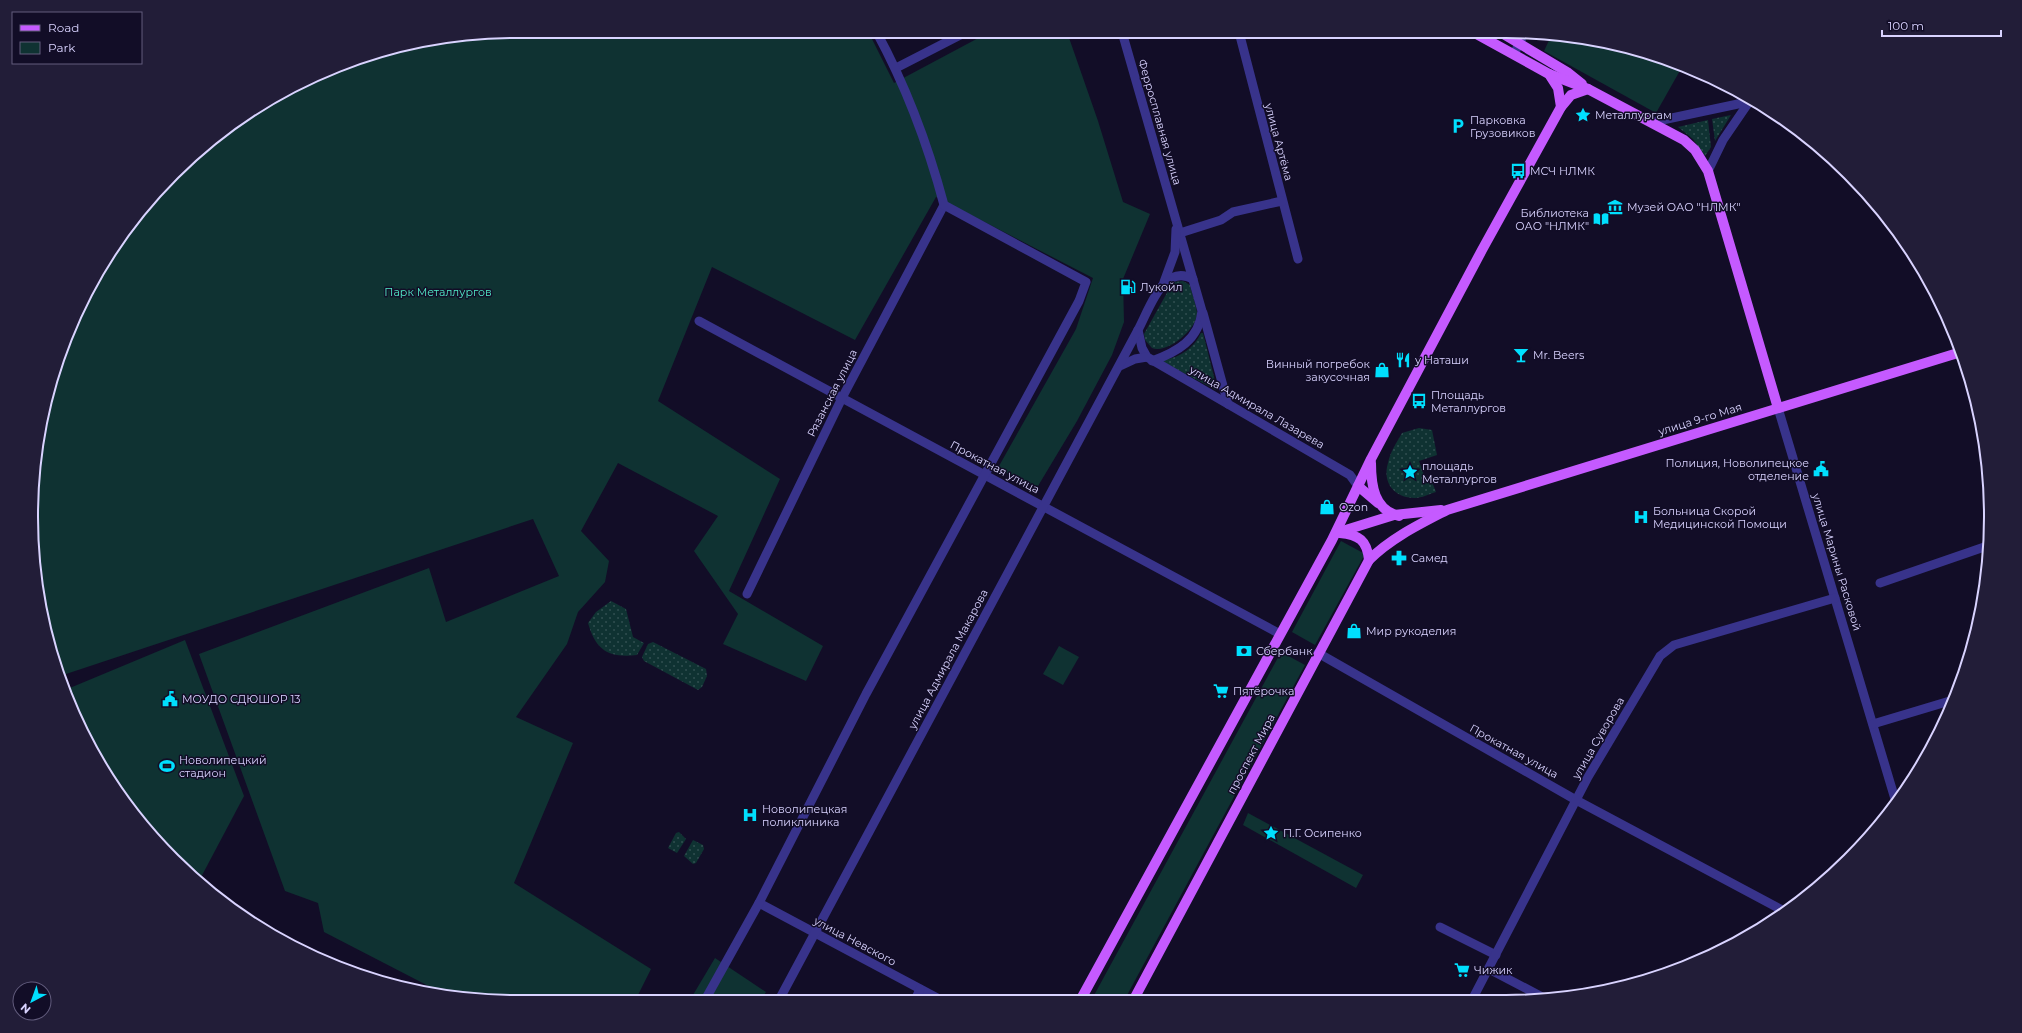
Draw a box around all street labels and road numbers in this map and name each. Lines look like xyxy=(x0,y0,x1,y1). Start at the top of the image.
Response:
street label: Ферросплавная улица xyxy=(1135,57,1185,187)
street label: улица Артёма xyxy=(1262,101,1296,182)
street label: Рязанская улица xyxy=(804,347,860,439)
street label: улица Адмирала Лазарева xyxy=(1186,362,1327,452)
street label: улица 9-го Мая xyxy=(1656,400,1744,439)
street label: Прокатная улица xyxy=(948,438,1042,496)
street label: улица Марины Расковой xyxy=(1809,491,1865,632)
street label: улица Адмирала Макарова xyxy=(905,587,991,732)
street label: улица Суворова xyxy=(1568,694,1627,782)
street label: проспект Мира xyxy=(1224,712,1278,796)
street label: Прокатная улица xyxy=(1467,721,1561,781)
street label: улица Невского xyxy=(811,913,899,969)

